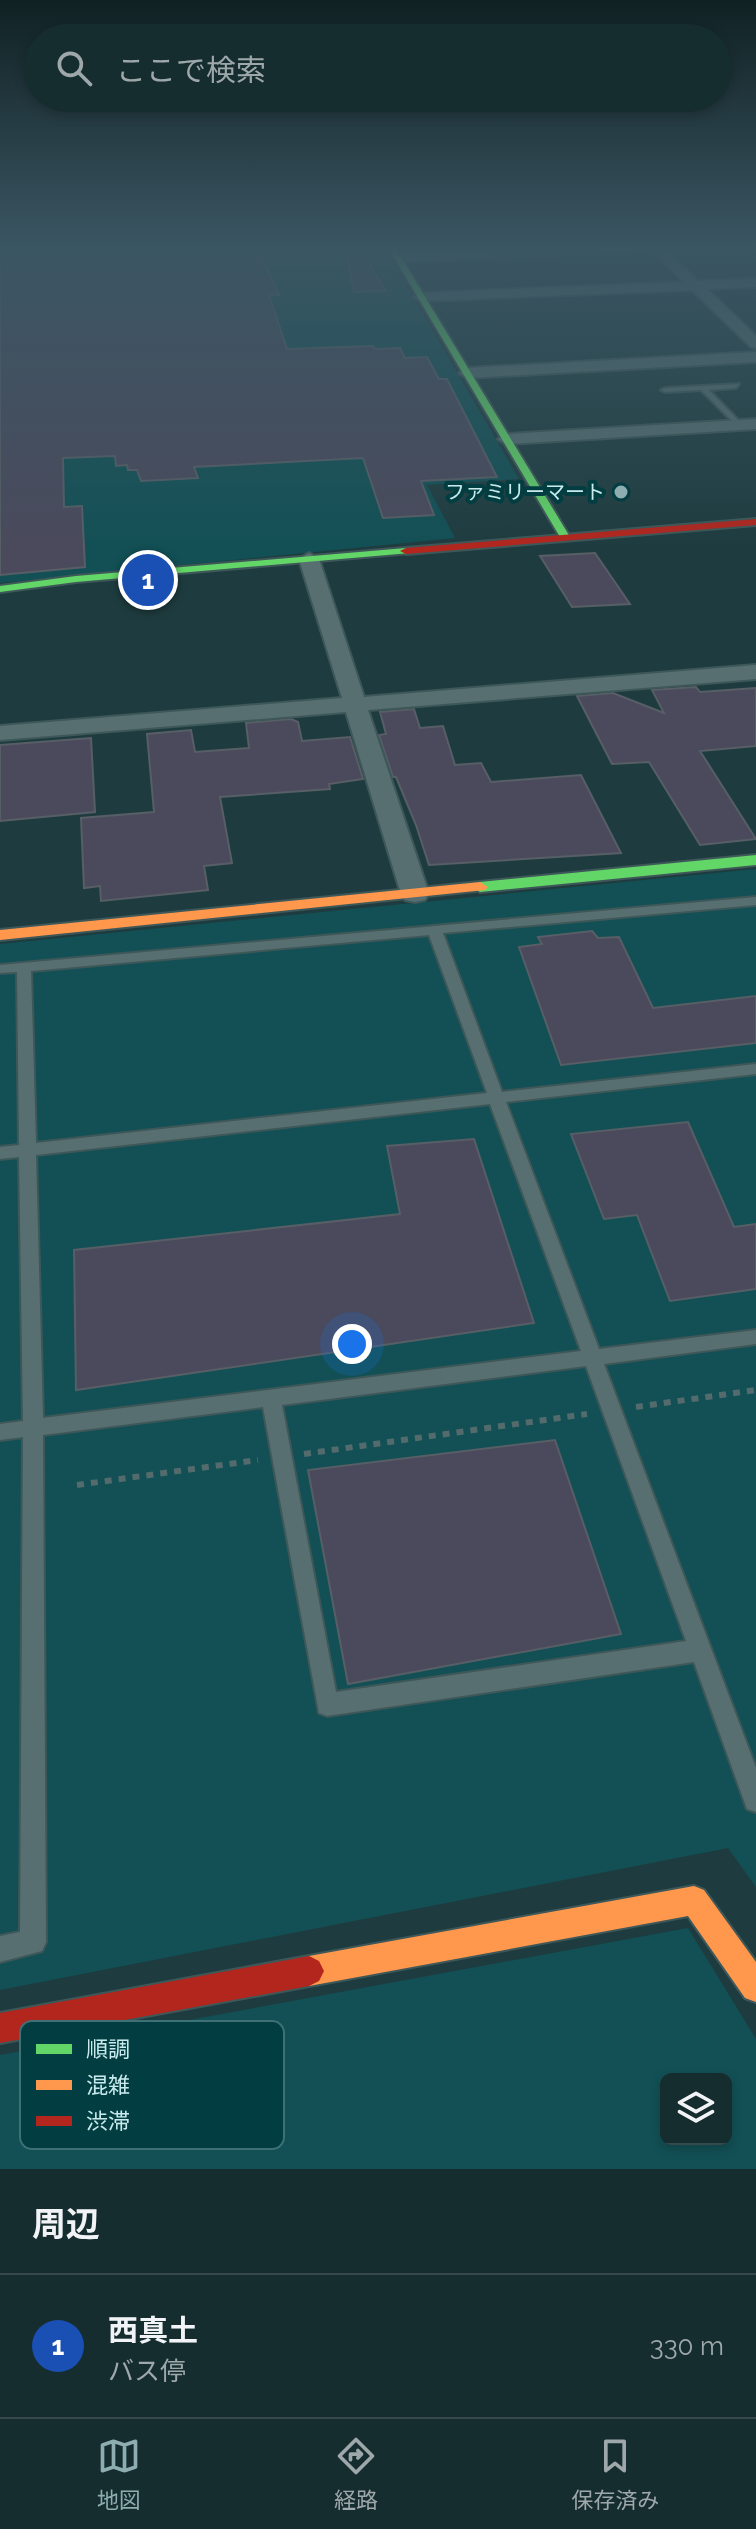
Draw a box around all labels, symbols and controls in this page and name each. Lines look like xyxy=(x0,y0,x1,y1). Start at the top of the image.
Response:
search box xyxy=(24,24,732,112)
icon: search xyxy=(52,46,96,90)
text: ここで検索 xyxy=(116,53,266,88)
place label: ファミリーマート xyxy=(445,480,605,504)
marker: ファミリーマート xyxy=(612,483,630,501)
pin: 1 xyxy=(122,550,174,610)
your location xyxy=(332,1324,372,1364)
legend xyxy=(20,2021,284,2149)
text: 順調 xyxy=(86,2036,130,2062)
text: 混雑 xyxy=(86,2072,130,2098)
map controls xyxy=(660,2073,732,2145)
button: layers xyxy=(660,2073,732,2145)
text: 渋滞 xyxy=(86,2108,130,2134)
text: 周辺 xyxy=(32,2204,100,2244)
text: 西真土 xyxy=(108,2313,198,2348)
text: 1 xyxy=(52,2331,64,2361)
text: 330 m xyxy=(650,2331,724,2361)
text: バス停 xyxy=(108,2356,186,2386)
tab: 地図 xyxy=(97,2434,141,2514)
tab: 経路 xyxy=(334,2434,378,2514)
tab: 保存済み xyxy=(571,2434,659,2514)

